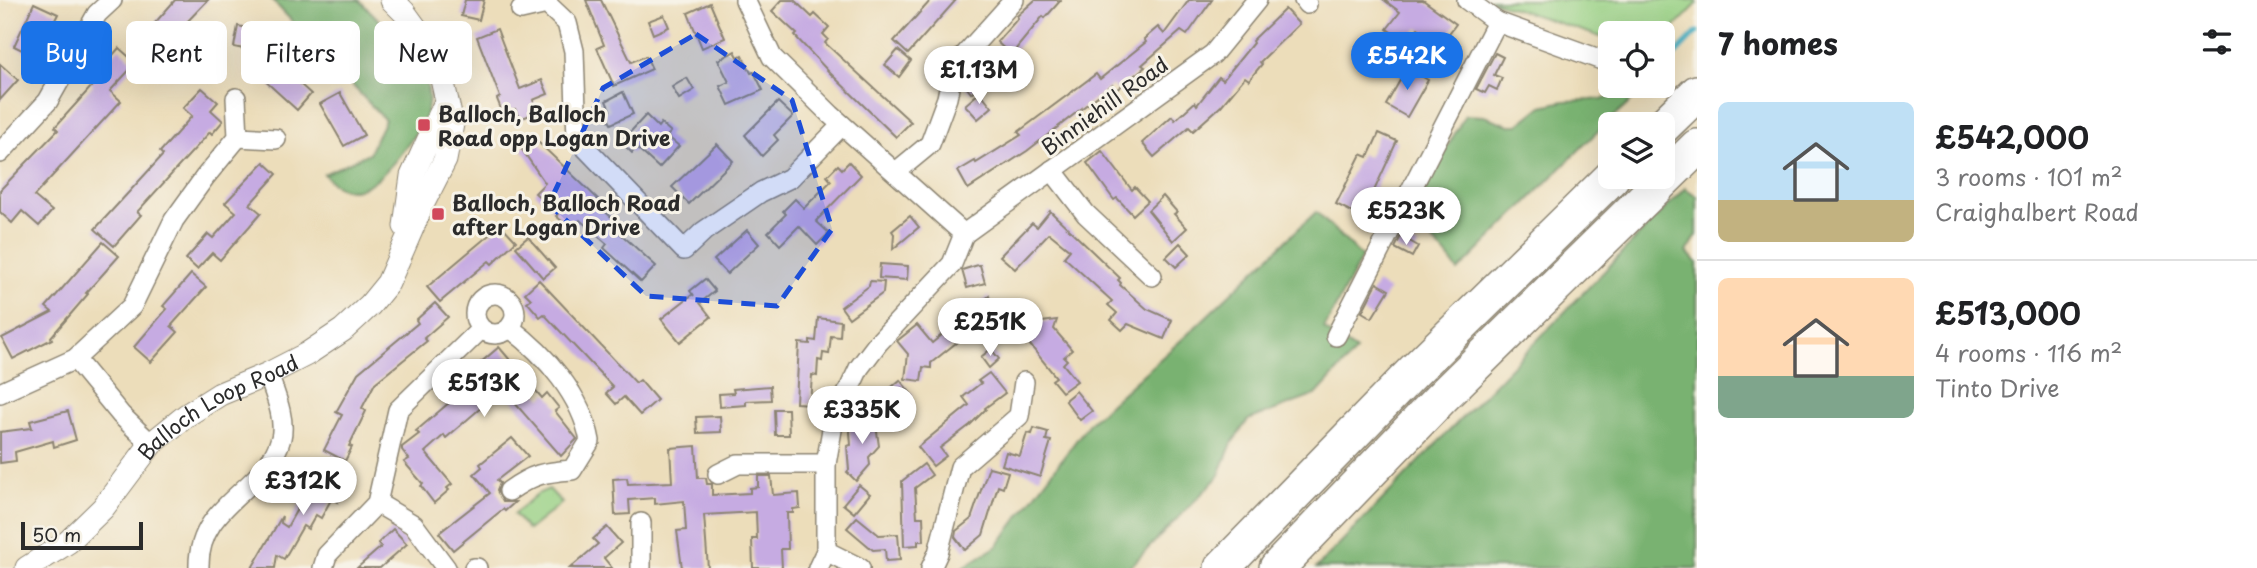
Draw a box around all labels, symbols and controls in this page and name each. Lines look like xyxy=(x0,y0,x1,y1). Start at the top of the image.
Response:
text: 7 homes xyxy=(1718,20,1838,65)
chip: Buy xyxy=(21,21,112,84)
chip: Rent xyxy=(126,21,227,84)
chip: Filters xyxy=(241,21,360,84)
chip: New xyxy=(374,21,472,84)
map controls xyxy=(1598,21,1675,189)
button: locate xyxy=(1598,21,1675,98)
icon: filters xyxy=(2198,23,2236,61)
pin: £542K xyxy=(1358,32,1456,92)
text: £542K xyxy=(1367,37,1447,72)
pin: £1.13M xyxy=(922,46,1036,106)
street label: Binniehill Road xyxy=(1034,48,1174,162)
text: £1.13M xyxy=(940,51,1018,86)
place label: Balloch, Balloch Road opp Logan Drive xyxy=(438,97,671,153)
button: layers xyxy=(1598,112,1675,189)
text: £542,000 xyxy=(1935,114,2089,159)
marker: Balloch, Balloch Road opp Logan Drive xyxy=(416,117,432,133)
icon: home xyxy=(1774,130,1858,214)
text: 3 rooms · 101 m² xyxy=(1935,159,2123,194)
place label: Balloch, Balloch Road after Logan Drive xyxy=(452,186,681,242)
pin: £523K xyxy=(1357,188,1455,247)
text: £523K xyxy=(1367,192,1445,227)
text: Craighalbert Road xyxy=(1935,194,2139,229)
marker: Balloch, Balloch Road after Logan Drive xyxy=(430,206,446,222)
text: £513,000 xyxy=(1935,290,2081,335)
pin: £251K xyxy=(941,298,1039,358)
text: £251K xyxy=(954,303,1026,338)
icon: home xyxy=(1774,306,1858,390)
text: 4 rooms · 116 m² xyxy=(1935,335,2122,370)
street label: Balloch Loop Road xyxy=(129,345,304,466)
pin: £513K xyxy=(435,360,533,419)
text: £513K xyxy=(448,364,520,399)
text: Tinto Drive xyxy=(1935,370,2059,405)
pin: £335K xyxy=(813,386,911,446)
text: £335K xyxy=(823,391,901,426)
pin: £312K xyxy=(254,458,352,517)
text: £312K xyxy=(265,462,341,497)
scale bar xyxy=(21,519,144,551)
text: 50 m xyxy=(32,520,81,548)

